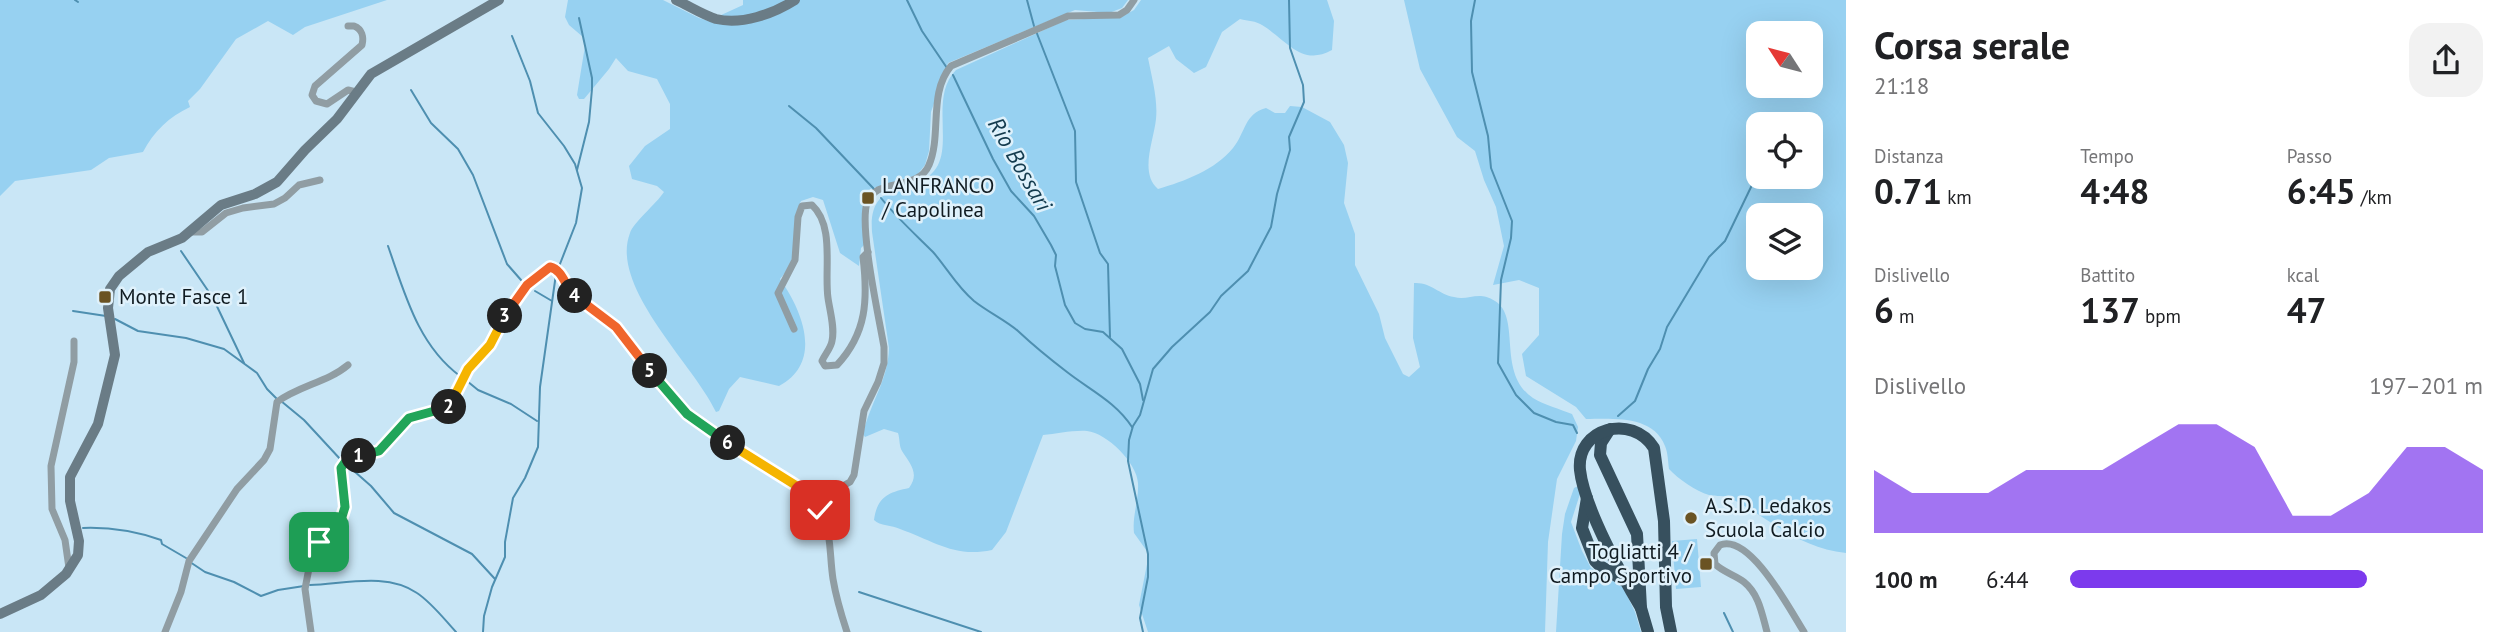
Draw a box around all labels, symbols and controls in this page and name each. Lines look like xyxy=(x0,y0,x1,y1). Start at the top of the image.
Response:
text: Corsa serale xyxy=(1874,20,2070,69)
north arrow xyxy=(1746,21,1824,98)
map controls xyxy=(1746,21,1823,280)
button: share xyxy=(2409,23,2483,97)
text: 21:18 xyxy=(1874,71,1929,100)
water label: Rio Bossari xyxy=(982,112,1059,217)
button: locate xyxy=(1746,112,1823,189)
text: Distanza xyxy=(1874,144,1944,168)
text: Tempo xyxy=(2080,144,2134,168)
text: Passo xyxy=(2287,144,2332,168)
text: 0.71 xyxy=(1874,168,1942,214)
text: 4:48 xyxy=(2080,168,2149,214)
text: 6:45 xyxy=(2287,168,2356,214)
place label: LANFRANCO / Capolinea xyxy=(881,172,994,223)
text: km xyxy=(1942,185,1972,209)
text: /km xyxy=(2356,185,2392,209)
marker: LANFRANCO / Capolinea xyxy=(860,190,876,206)
button: layers xyxy=(1746,203,1823,280)
text: Dislivello xyxy=(1874,263,1950,287)
text: Battito xyxy=(2080,263,2135,287)
text: kcal xyxy=(2287,263,2319,287)
pin: 4 xyxy=(558,278,592,314)
place label: Monte Fasce 1 xyxy=(119,283,248,310)
text: 4 xyxy=(569,283,580,307)
text: 6 xyxy=(1874,287,1894,333)
text: 137 xyxy=(2080,287,2140,333)
text: 47 xyxy=(2287,287,2326,333)
marker: Monte Fasce 1 xyxy=(97,289,113,305)
pin: 3 xyxy=(488,298,522,334)
text: 3 xyxy=(499,303,510,327)
text: m xyxy=(1894,304,1914,328)
text: bpm xyxy=(2140,304,2181,328)
pin: 5 xyxy=(632,354,668,388)
text: 5 xyxy=(644,358,655,382)
text: Dislivello xyxy=(1874,371,1966,400)
text: 197–201 m xyxy=(2369,371,2483,400)
pin: 2 xyxy=(432,390,466,424)
text: 2 xyxy=(443,394,454,418)
pin: 6 xyxy=(710,426,746,460)
text: 6 xyxy=(722,430,733,454)
pin: 1 xyxy=(342,438,376,474)
text: 1 xyxy=(353,443,364,467)
pin xyxy=(790,480,850,540)
icon: check xyxy=(801,491,839,529)
place label: A.S.D. Ledakos Scuola Calcio xyxy=(1705,492,1831,543)
marker: A.S.D. Ledakos Scuola Calcio xyxy=(1683,510,1699,526)
pin xyxy=(289,512,349,572)
icon: arrive xyxy=(300,523,338,561)
place label: Togliatti 4 / Campo Sportivo xyxy=(1549,538,1694,589)
marker: Togliatti 4 / Campo Sportivo xyxy=(1698,556,1714,572)
text: 100 m xyxy=(1874,565,1937,594)
text: 6:44 xyxy=(1986,565,2029,594)

